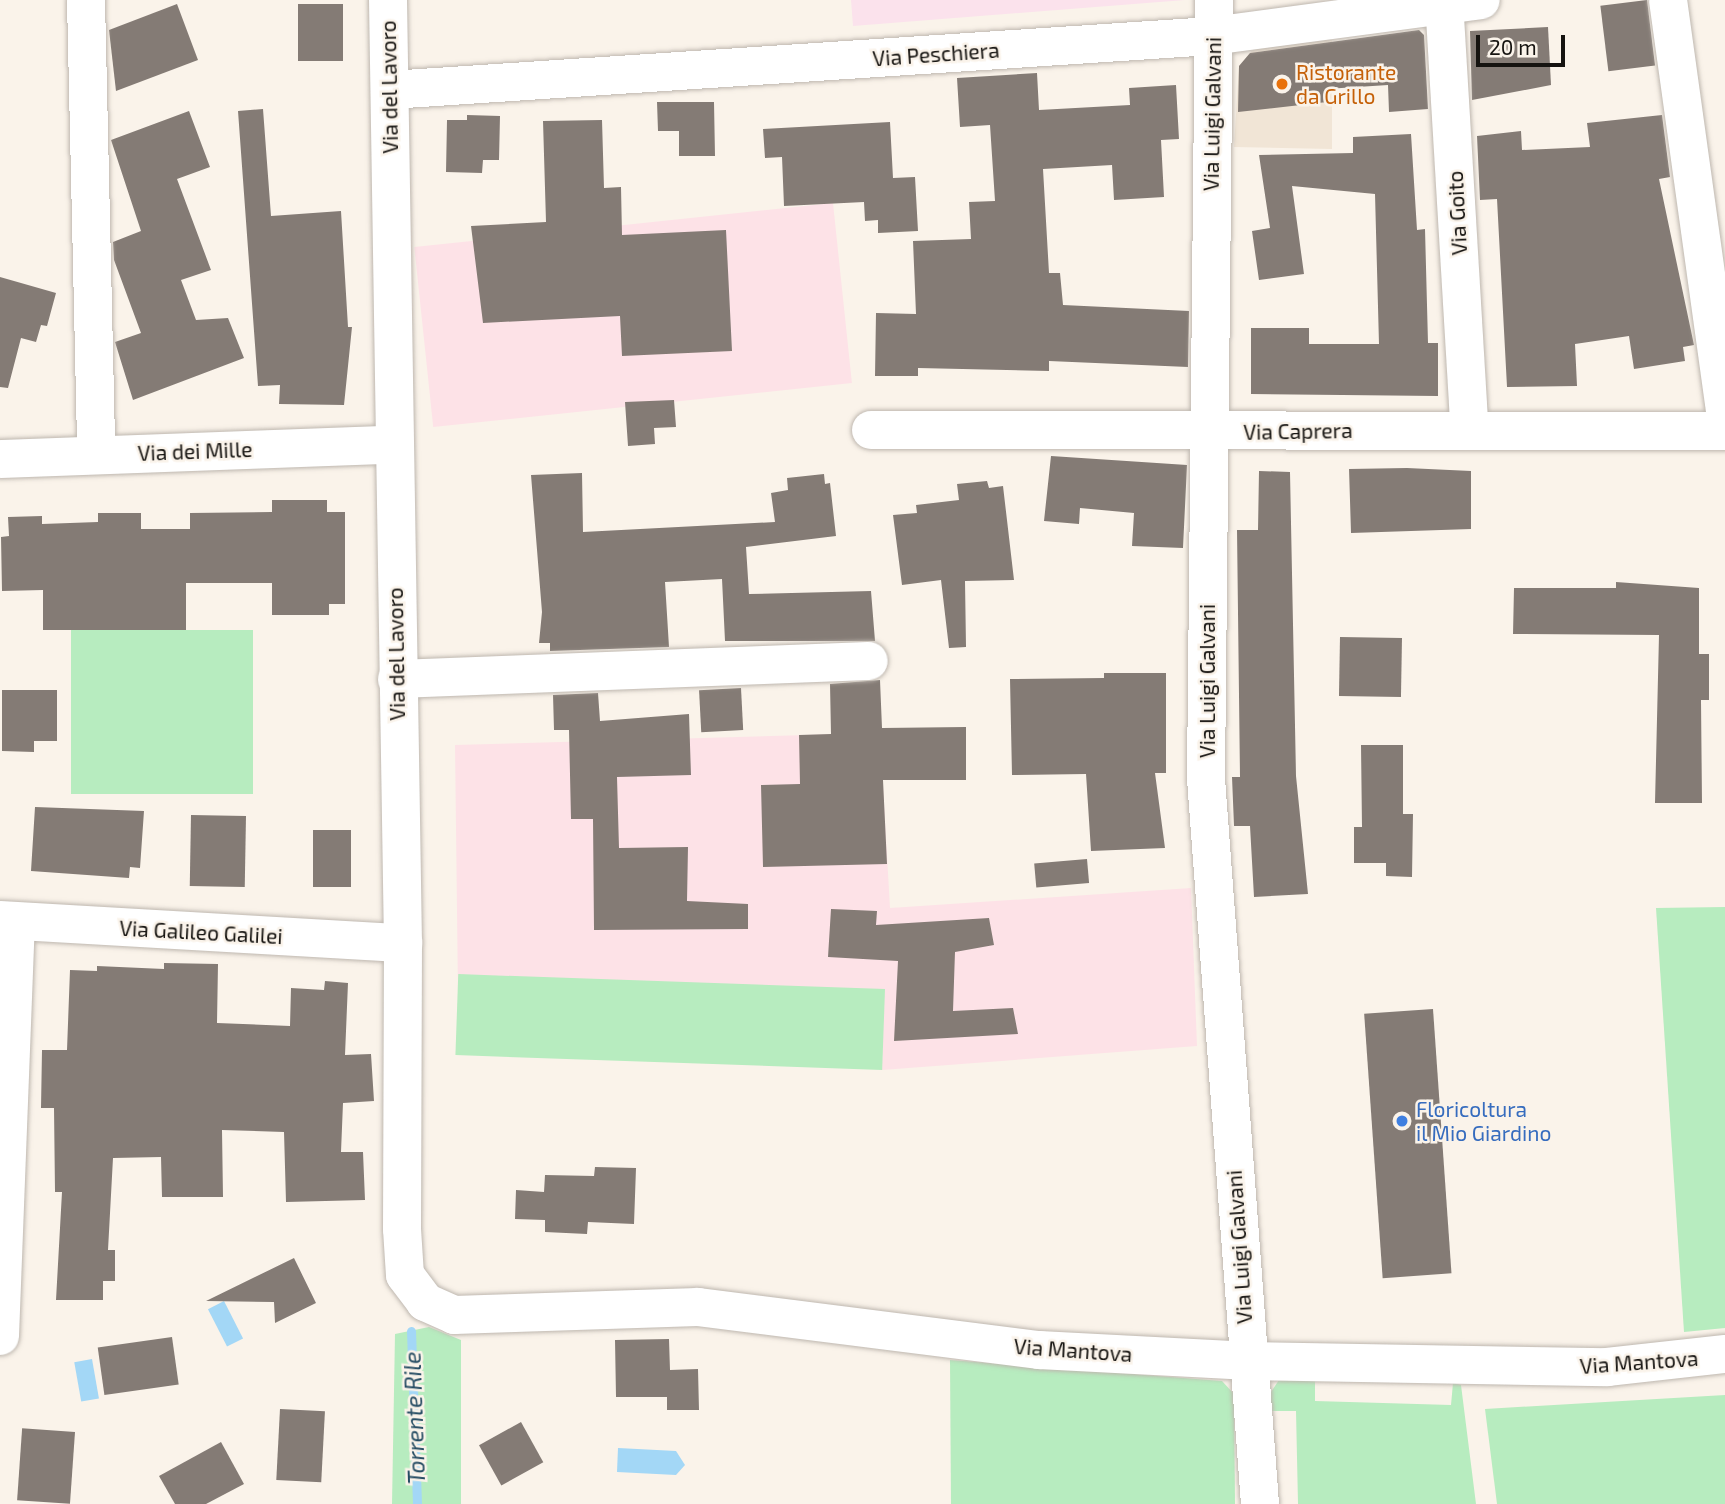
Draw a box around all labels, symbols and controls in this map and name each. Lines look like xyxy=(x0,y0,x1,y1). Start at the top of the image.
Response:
street label: Via del Lavoro xyxy=(375,20,403,154)
scale bar xyxy=(1480,21,1569,65)
text: 20 m xyxy=(1489,34,1537,59)
street label: Via Peschiera xyxy=(872,37,1000,71)
street label: Via Luigi Galvani xyxy=(1198,37,1226,191)
place label: Ristorante da Grillo xyxy=(1296,59,1396,109)
marker: Ristorante da Grillo xyxy=(1274,76,1290,92)
street label: Via Goito xyxy=(1442,170,1472,256)
street label: Via Caprera xyxy=(1243,417,1353,445)
street label: Via dei Mille xyxy=(137,436,253,466)
street label: Via del Lavoro xyxy=(382,587,410,721)
street label: Via Luigi Galvani xyxy=(1194,604,1220,758)
street label: Via Galileo Galilei xyxy=(119,915,283,949)
place label: Floricoltura il Mio Giardino xyxy=(1416,1096,1552,1146)
marker: Floricoltura il Mio Giardino xyxy=(1394,1113,1410,1129)
street label: Via Luigi Galvani xyxy=(1221,1169,1257,1325)
street label: Via Mantova xyxy=(1013,1333,1133,1367)
street label: Via Mantova xyxy=(1579,1345,1699,1379)
water label: Torrente Rile xyxy=(398,1351,430,1485)

